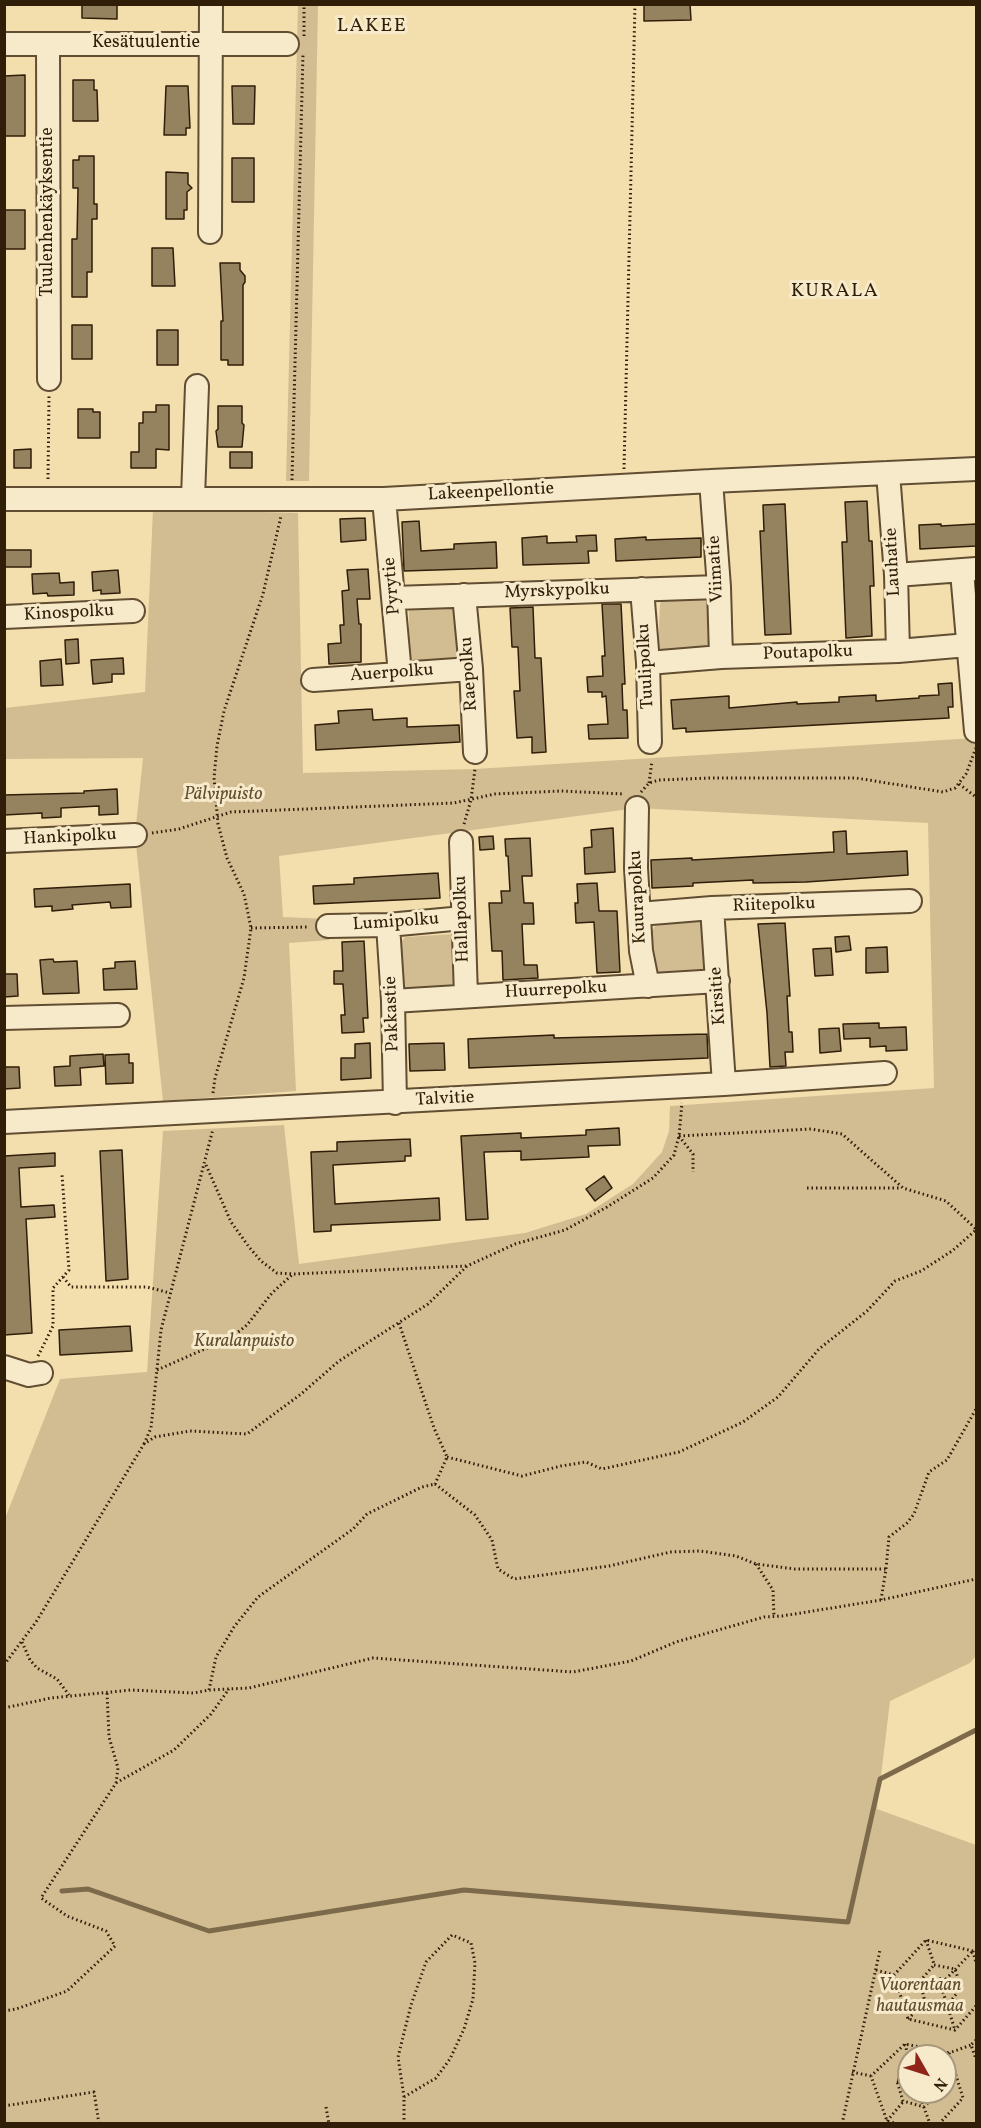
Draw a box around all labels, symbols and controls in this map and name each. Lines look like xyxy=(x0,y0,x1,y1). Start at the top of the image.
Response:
district label: LAKEE xyxy=(337,15,407,39)
street label: Kesätuulentie xyxy=(92,33,200,55)
street label: Tuulenhenkäyksentie xyxy=(38,127,60,297)
district label: KURALA xyxy=(791,280,879,304)
street label: Lakeenpellontie xyxy=(427,479,555,507)
street label: Lauhatie xyxy=(881,527,907,597)
street label: Viimatie xyxy=(704,535,730,603)
street label: Pyrytie xyxy=(380,556,406,616)
street label: Myrskypolku xyxy=(504,579,610,605)
street label: Kinospolku xyxy=(23,601,115,627)
street label: Tuulipolku xyxy=(634,623,660,709)
street label: Raepolku xyxy=(457,636,483,712)
street label: Poutapolku xyxy=(763,642,853,666)
street label: Auerpolku xyxy=(350,660,434,688)
park label: Pälvipuisto xyxy=(184,785,262,807)
street label: Hankipolku xyxy=(23,825,117,851)
street label: Kuurapolku xyxy=(626,849,652,945)
street label: Hallapolku xyxy=(451,875,475,963)
street label: Riitepolku xyxy=(732,894,816,918)
street label: Lumipolku xyxy=(352,909,440,937)
street label: Kirsitie xyxy=(706,966,732,1026)
street label: Pakkastie xyxy=(381,976,405,1052)
street label: Huurrepolku xyxy=(504,978,608,1004)
street label: Talvitie xyxy=(415,1088,475,1112)
park label: Kuralanpuisto xyxy=(194,1332,294,1354)
park label: Vuorentaan hautausmaa xyxy=(876,1976,964,2018)
north arrow xyxy=(897,2044,957,2104)
text: N xyxy=(927,2073,952,2096)

